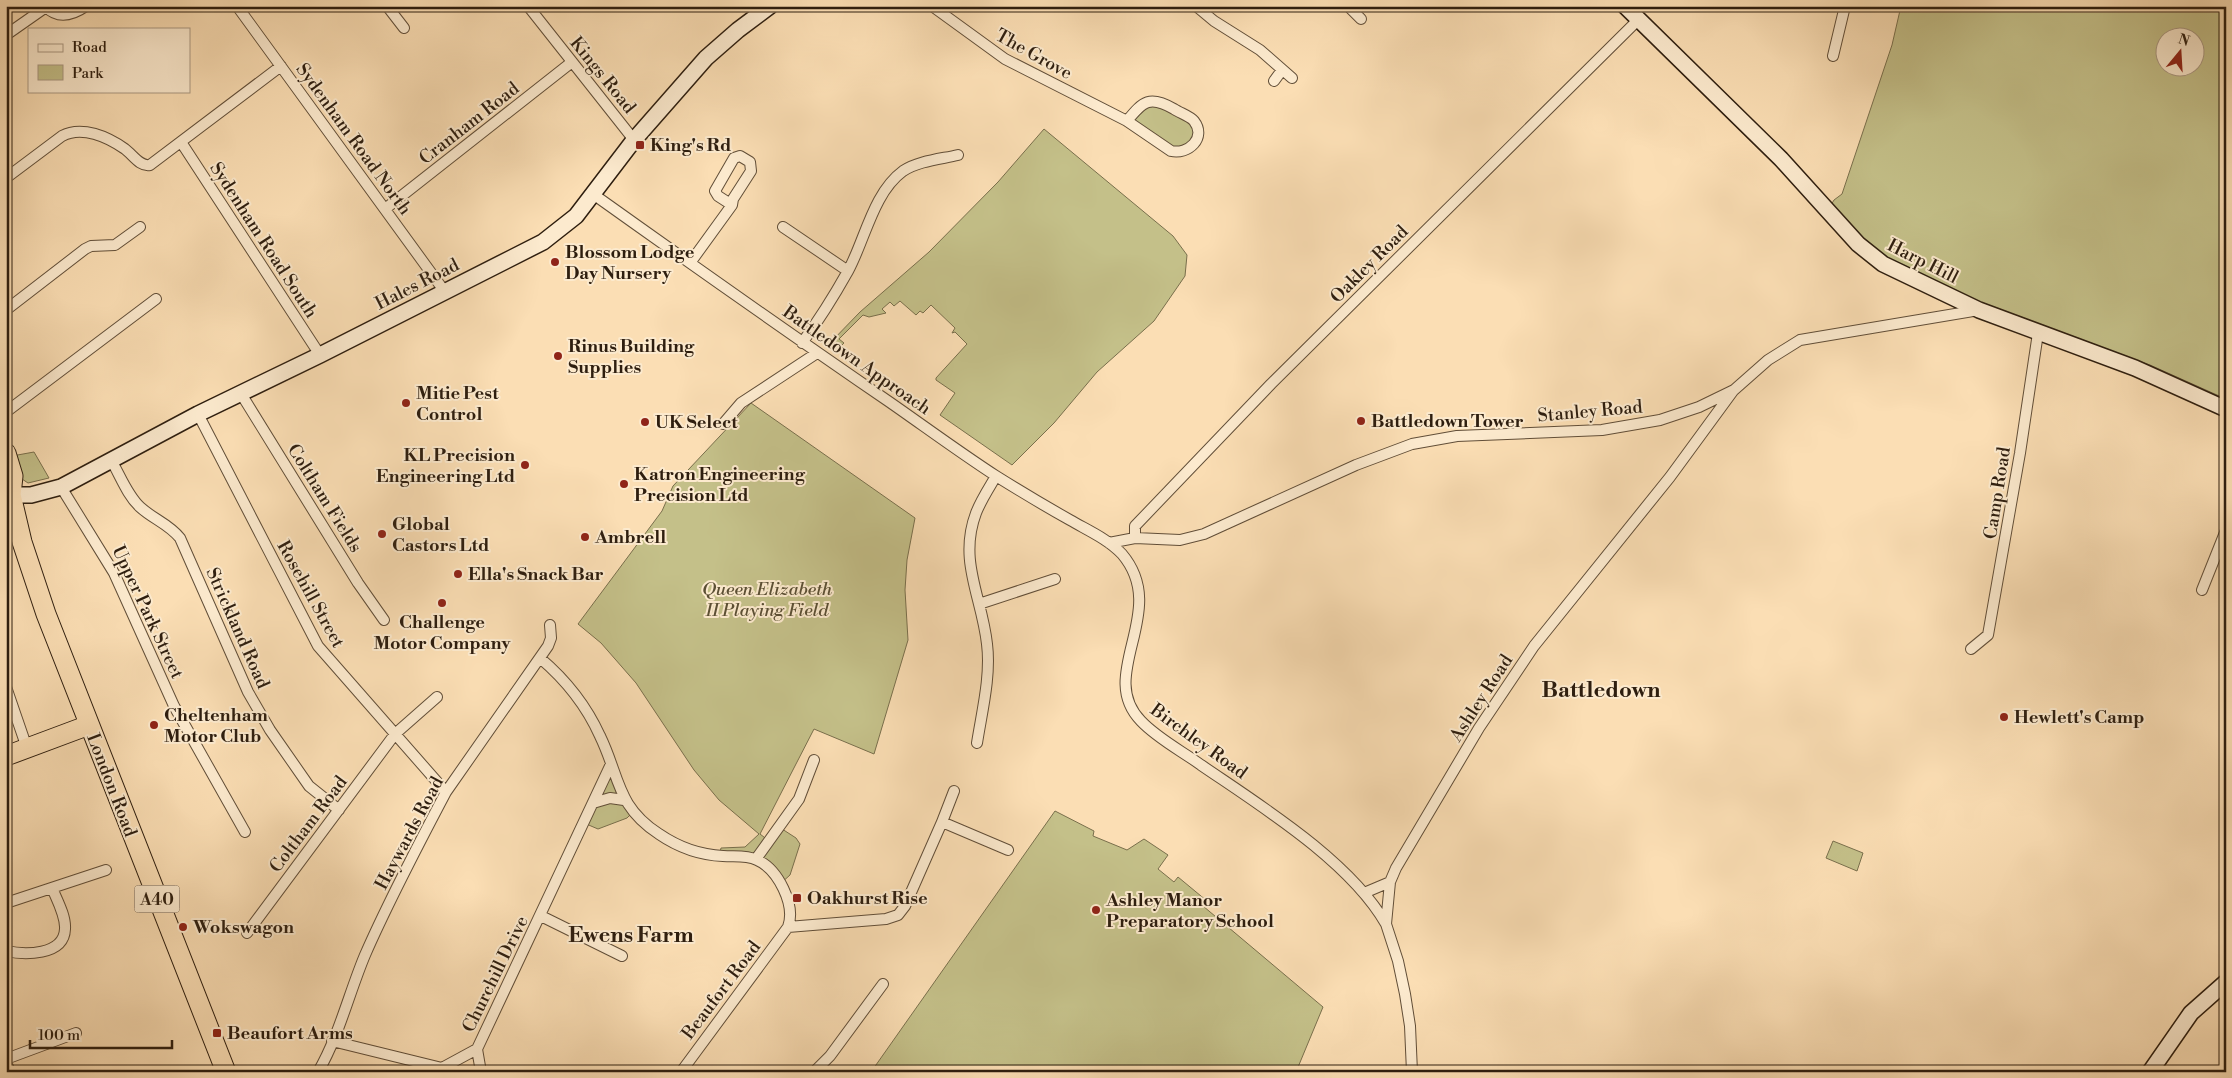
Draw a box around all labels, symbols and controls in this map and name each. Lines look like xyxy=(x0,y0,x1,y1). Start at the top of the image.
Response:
street label: The Grove xyxy=(991,24,1076,85)
legend xyxy=(28,28,190,92)
north arrow xyxy=(2154,28,2204,78)
text: N xyxy=(2176,30,2192,51)
street label: Kings Road xyxy=(565,32,641,119)
text: Road xyxy=(72,38,107,57)
street label: Sydenham Road North xyxy=(291,59,417,220)
text: Park xyxy=(72,64,104,83)
street label: Cranham Road xyxy=(415,77,525,170)
place label: King's Rd xyxy=(650,134,731,157)
marker: King's Rd xyxy=(634,139,646,151)
street label: Sydenham Road South xyxy=(205,158,323,323)
street label: Oakley Road xyxy=(1325,220,1414,308)
street label: Harp Hill xyxy=(1883,234,1963,289)
place label: Blossom Lodge Day Nursery xyxy=(565,241,695,285)
street label: Hales Road xyxy=(371,253,464,315)
marker: Blossom Lodge Day Nursery xyxy=(549,256,561,268)
street label: Battledown Approach xyxy=(777,300,935,420)
place label: Rinus Building Supplies xyxy=(568,335,695,379)
marker: Rinus Building Supplies xyxy=(552,350,564,362)
place label: Mitie Pest Control xyxy=(416,382,499,426)
street label: Stanley Road xyxy=(1537,395,1644,428)
marker: Mitie Pest Control xyxy=(400,397,412,409)
place label: Battledown Tower xyxy=(1371,410,1524,433)
place label: UK Select xyxy=(655,411,738,434)
marker: Battledown Tower xyxy=(1355,415,1367,427)
marker: UK Select xyxy=(639,416,651,428)
street label: Coltham Fields xyxy=(282,440,367,557)
place label: KL Precision Engineering Ltd xyxy=(376,444,515,488)
street label: Camp Road xyxy=(1979,445,2016,541)
marker: KL Precision Engineering Ltd xyxy=(519,459,531,471)
place label: Katron Engineering Precision Ltd xyxy=(634,463,806,507)
marker: Katron Engineering Precision Ltd xyxy=(618,478,630,490)
place label: Global Castors Ltd xyxy=(392,513,489,557)
place label: Ambrell xyxy=(594,526,666,549)
marker: Global Castors Ltd xyxy=(376,528,388,540)
marker: Ambrell xyxy=(579,531,591,543)
street label: Rosehill Street xyxy=(272,536,350,653)
street label: Upper Park Street xyxy=(107,542,189,683)
place label: Ella's Snack Bar xyxy=(468,563,604,586)
street label: Strickland Road xyxy=(201,564,275,693)
marker: Ella's Snack Bar xyxy=(452,568,464,580)
park label: Queen Elizabeth II Playing Field xyxy=(702,578,833,622)
marker: Challenge Motor Company xyxy=(436,597,448,609)
place label: Challenge Motor Company xyxy=(373,611,512,655)
street label: Ashley Road xyxy=(1444,650,1519,747)
district label: Battledown xyxy=(1542,677,1661,704)
street label: Birchley Road xyxy=(1145,698,1252,785)
place label: Cheltenham Motor Club xyxy=(164,704,268,748)
place label: Hewlett's Camp xyxy=(2014,706,2144,729)
marker: Hewlett's Camp xyxy=(1998,711,2010,723)
marker: Cheltenham Motor Club xyxy=(148,719,160,731)
street label: London Road xyxy=(81,730,142,841)
street label: Coltham Road xyxy=(264,771,353,877)
street label: Haywards Road xyxy=(370,772,449,894)
road number: A40 xyxy=(134,886,180,912)
place label: Oakhurst Rise xyxy=(807,887,928,910)
place label: Ashley Manor Preparatory School xyxy=(1105,889,1274,933)
marker: Oakhurst Rise xyxy=(791,892,803,904)
marker: Ashley Manor Preparatory School xyxy=(1090,904,1102,916)
street label: Churchill Drive xyxy=(457,912,534,1036)
place label: Wokswagon xyxy=(192,916,294,939)
marker: Wokswagon xyxy=(177,921,189,933)
district label: Ewens Farm xyxy=(568,922,694,949)
street label: Beaufort Road xyxy=(676,936,766,1045)
scale bar xyxy=(30,1018,172,1050)
place label: Beaufort Arms xyxy=(227,1022,353,1045)
text: 100 m xyxy=(38,1026,80,1045)
marker: Beaufort Arms xyxy=(211,1027,223,1039)

